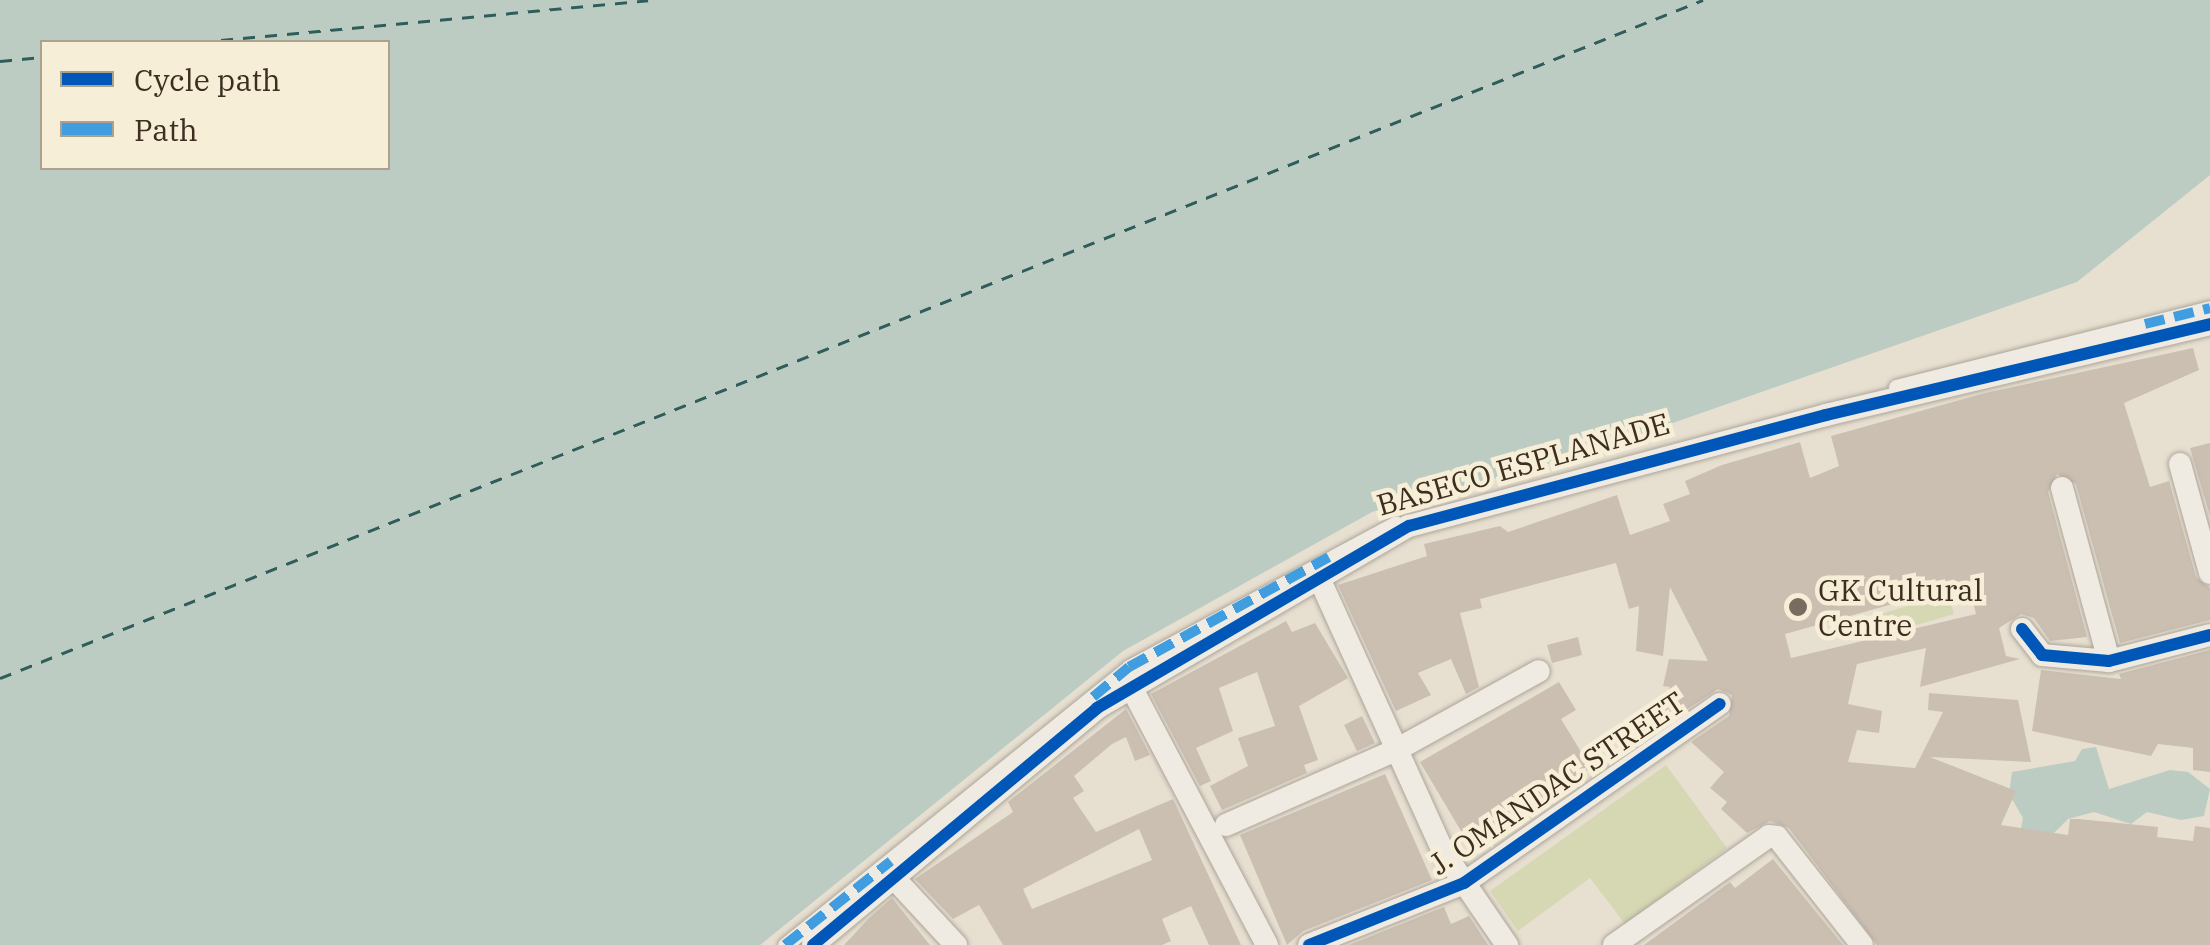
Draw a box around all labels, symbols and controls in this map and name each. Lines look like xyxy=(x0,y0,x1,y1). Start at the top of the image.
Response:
legend xyxy=(40,40,390,170)
text: Cycle path xyxy=(134,60,281,99)
text: Path xyxy=(134,110,198,149)
street label: BASECO ESPLANADE xyxy=(1372,405,1674,523)
place label: GK Cultural Centre xyxy=(1818,572,1983,642)
marker: GK Cultural Centre xyxy=(1787,596,1809,618)
street label: J. OMANDAC STREET xyxy=(1422,684,1692,882)

